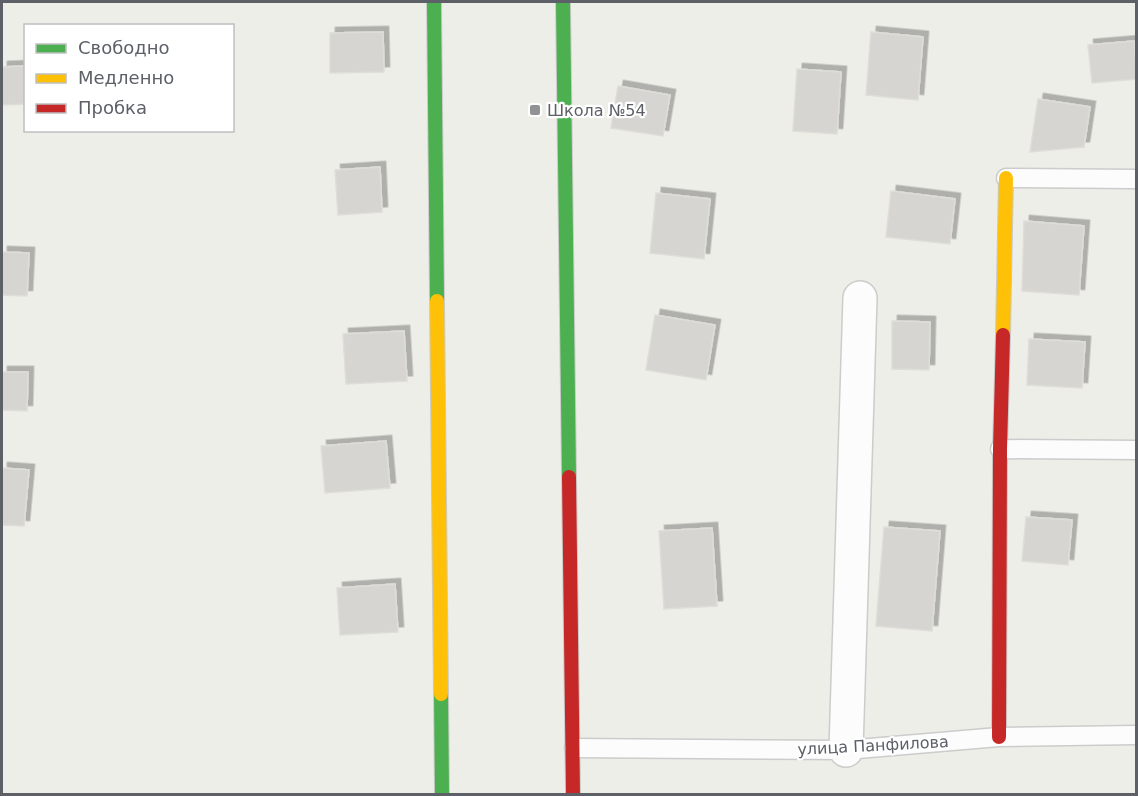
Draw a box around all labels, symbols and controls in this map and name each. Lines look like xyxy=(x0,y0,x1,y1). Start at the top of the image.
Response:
legend xyxy=(24,24,234,132)
text: Свободно xyxy=(78,37,170,58)
text: Медленно xyxy=(78,67,174,88)
text: Пробка xyxy=(78,97,147,118)
place label: Школа №54 xyxy=(547,101,646,120)
marker: Школа №54 xyxy=(528,103,542,117)
street label: улица Панфилова xyxy=(797,732,949,759)

